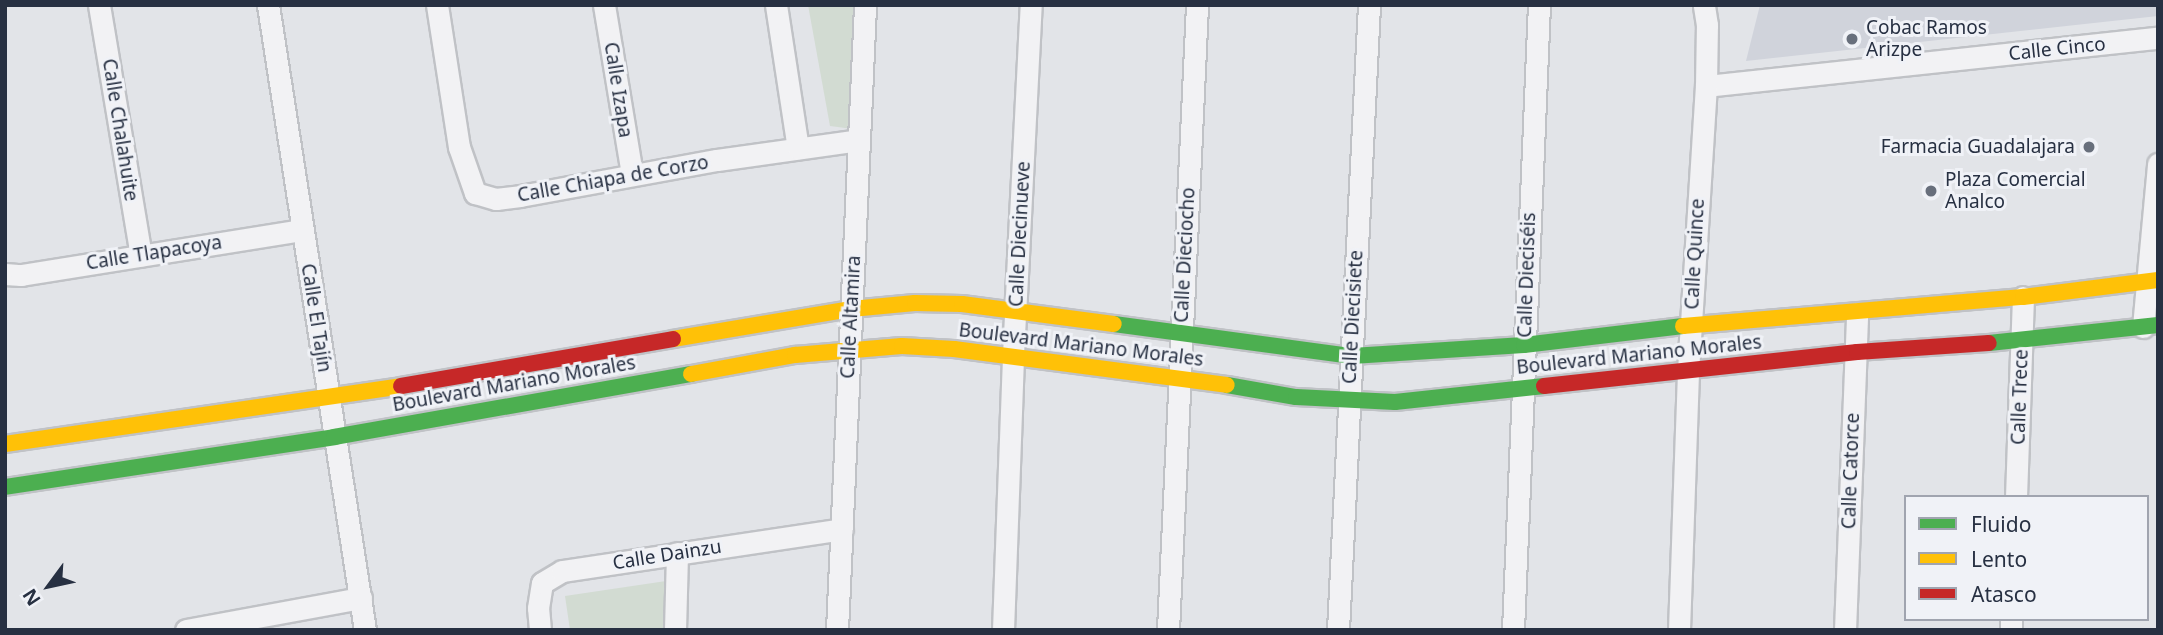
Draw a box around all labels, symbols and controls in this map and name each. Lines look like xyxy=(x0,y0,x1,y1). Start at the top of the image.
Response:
place label: Cobac Ramos Arizpe xyxy=(1866,17,1987,61)
marker: Cobac Ramos Arizpe xyxy=(1844,31,1860,47)
street label: Calle Cinco xyxy=(2007,33,2107,65)
street label: Calle Izapa xyxy=(599,41,637,139)
street label: Calle Chalahuite xyxy=(97,57,143,203)
place label: Farmacia Guadalajara xyxy=(1881,136,2075,158)
marker: Farmacia Guadalajara xyxy=(2081,139,2097,155)
street label: Calle Chiapa de Corzo xyxy=(516,151,710,207)
street label: Calle Diecinueve xyxy=(1005,161,1035,307)
place label: Plaza Comercial Analco xyxy=(1945,169,2086,213)
marker: Plaza Comercial Analco xyxy=(1923,183,1939,199)
street label: Calle Dieciocho xyxy=(1170,187,1200,323)
street label: Calle Quince xyxy=(1681,198,1709,310)
street label: Calle Dieciséis xyxy=(1513,212,1541,338)
street label: Calle Tlapacoya xyxy=(84,231,224,275)
street label: Calle Diecisiete xyxy=(1338,250,1368,384)
street label: Calle Altamira xyxy=(836,255,866,379)
street label: Calle El Tajín xyxy=(296,262,336,374)
street label: Boulevard Mariano Morales xyxy=(957,319,1205,371)
street label: Boulevard Mariano Morales xyxy=(1515,331,1763,379)
street label: Calle Trece xyxy=(2007,349,2033,445)
street label: Boulevard Mariano Morales xyxy=(391,351,637,417)
street label: Calle Catorce xyxy=(1838,412,1864,530)
legend xyxy=(1904,495,2149,621)
text: Fluido xyxy=(1971,510,2031,538)
street label: Calle Dainzu xyxy=(611,535,723,575)
text: Lento xyxy=(1971,545,2027,573)
north arrow xyxy=(14,551,84,621)
text: Atasco xyxy=(1971,580,2037,608)
text: N xyxy=(16,584,47,611)

